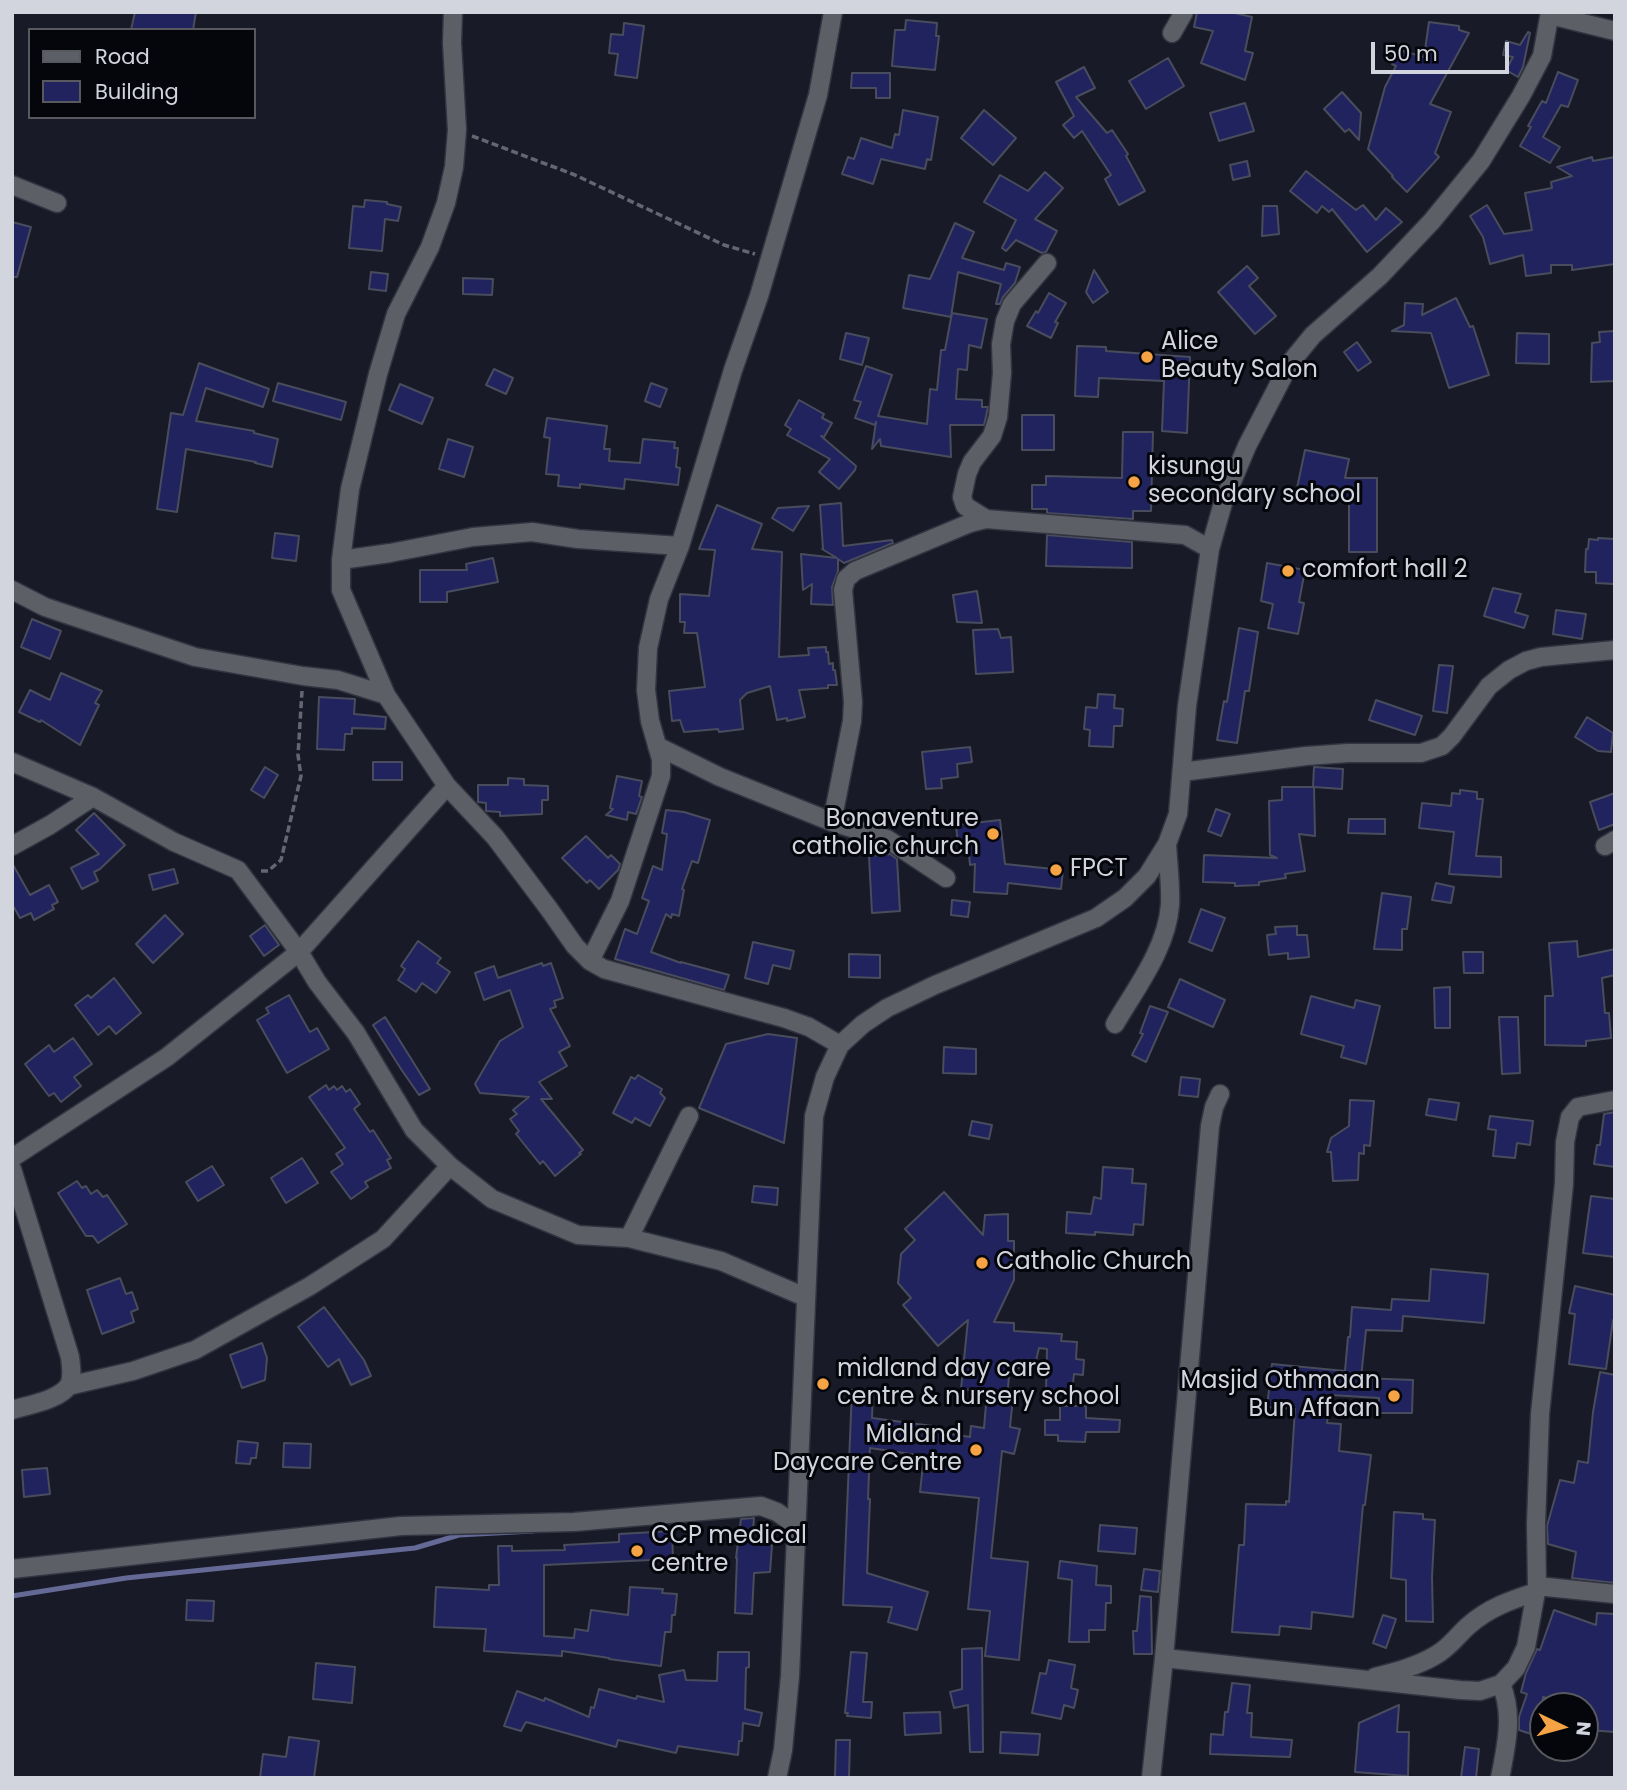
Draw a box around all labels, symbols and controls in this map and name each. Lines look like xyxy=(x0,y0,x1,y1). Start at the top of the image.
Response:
legend xyxy=(28,28,256,119)
scale bar xyxy=(1375,28,1513,72)
text: 50 m xyxy=(1384,39,1438,68)
text: Road xyxy=(95,42,150,71)
text: Building xyxy=(95,77,179,106)
place label: Alice Beauty Salon xyxy=(1161,329,1318,385)
marker: Alice Beauty Salon xyxy=(1139,349,1155,365)
place label: kisungu secondary school xyxy=(1148,454,1361,510)
marker: kisungu secondary school xyxy=(1126,474,1142,490)
place label: comfort hall 2 xyxy=(1302,557,1468,585)
marker: comfort hall 2 xyxy=(1280,563,1296,579)
place label: Bonaventure catholic church xyxy=(792,806,979,862)
marker: Bonaventure catholic church xyxy=(985,826,1001,842)
place label: FPCT xyxy=(1070,856,1128,884)
marker: FPCT xyxy=(1048,862,1064,878)
place label: Catholic Church xyxy=(996,1249,1191,1277)
marker: Catholic Church xyxy=(974,1255,990,1271)
place label: midland day care centre & nursery school xyxy=(837,1356,1120,1412)
place label: Masjid Othmaan Bun Affaan xyxy=(1181,1368,1380,1424)
marker: midland day care centre & nursery school xyxy=(815,1376,831,1392)
marker: Masjid Othmaan Bun Affaan xyxy=(1386,1388,1402,1404)
place label: Midland Daycare Centre xyxy=(773,1422,962,1478)
marker: Midland Daycare Centre xyxy=(968,1442,984,1458)
place label: CCP medical centre xyxy=(651,1523,807,1579)
marker: CCP medical centre xyxy=(629,1543,645,1559)
north arrow xyxy=(1529,1692,1599,1762)
text: N xyxy=(1569,1720,1597,1737)

